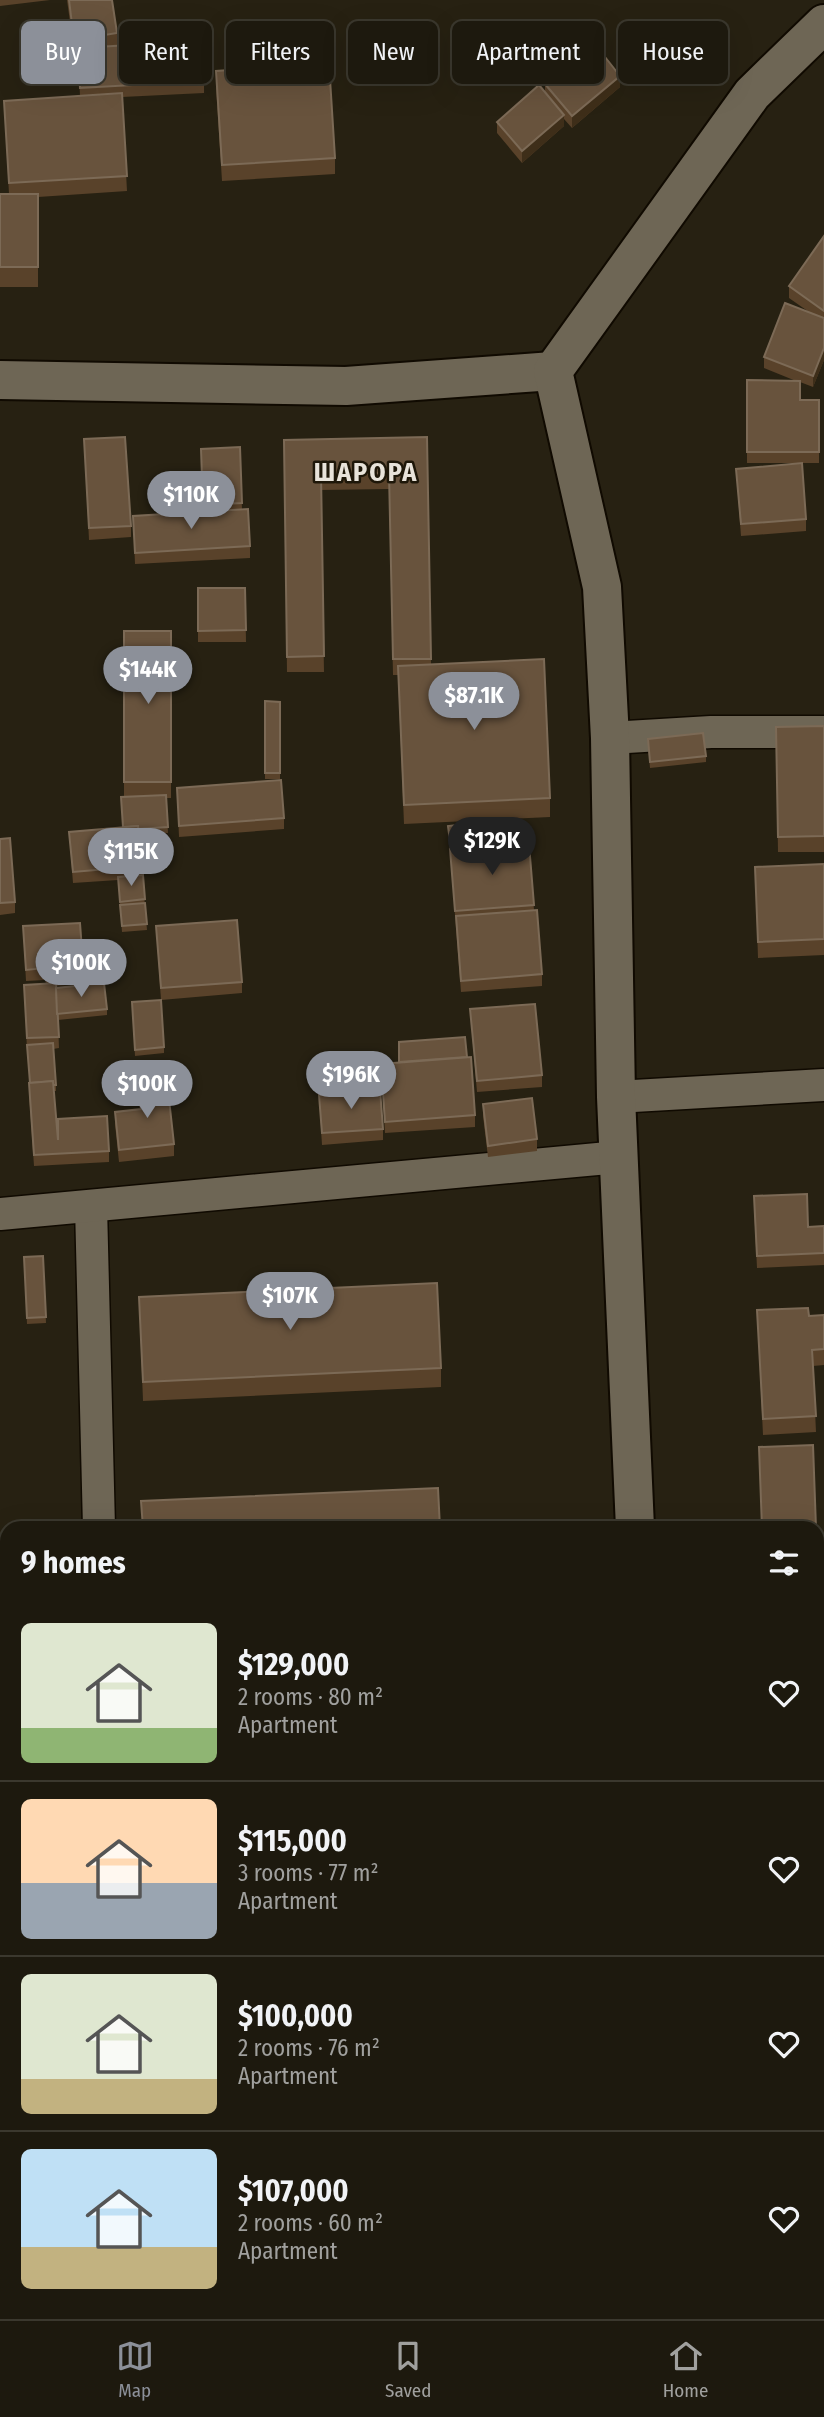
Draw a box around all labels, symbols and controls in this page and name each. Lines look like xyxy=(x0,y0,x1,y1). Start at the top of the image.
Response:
chip: Buy xyxy=(21,21,105,84)
chip: Rent xyxy=(119,21,212,84)
chip: Filters xyxy=(226,21,334,84)
chip: New xyxy=(348,21,438,84)
chip: Apartment xyxy=(452,21,604,84)
chip: House xyxy=(618,21,728,84)
district label: ШАРОРА xyxy=(314,457,418,488)
pin: $110K xyxy=(142,472,240,531)
text: $110K xyxy=(163,480,219,508)
pin: $144K xyxy=(99,646,197,706)
text: $144K xyxy=(119,655,177,683)
pin: $87.1K xyxy=(417,672,531,732)
text: $87.1K xyxy=(444,681,504,709)
pin: $129K xyxy=(443,818,541,877)
text: $129K xyxy=(464,826,520,854)
pin: $115K xyxy=(82,828,180,888)
text: $115K xyxy=(104,837,158,865)
pin: $100K xyxy=(32,940,130,999)
text: $100K xyxy=(52,948,110,976)
pin: $196K xyxy=(302,1052,400,1111)
pin: $100K xyxy=(98,1060,196,1120)
text: $196K xyxy=(322,1060,380,1088)
text: $100K xyxy=(118,1069,176,1097)
pin: $107K xyxy=(241,1272,339,1332)
text: $107K xyxy=(262,1281,318,1309)
icon: filters xyxy=(765,1544,803,1582)
text: 9 homes xyxy=(21,1545,126,1581)
text: $129,000 xyxy=(238,1647,349,1683)
icon: home xyxy=(77,1651,161,1735)
icon: heart xyxy=(765,1674,803,1712)
text: 2 rooms · 80 m² xyxy=(238,1683,383,1711)
text: Apartment xyxy=(238,1711,338,1739)
text: $115,000 xyxy=(238,1823,347,1859)
icon: home xyxy=(77,1827,161,1911)
icon: heart xyxy=(765,1850,803,1888)
text: 3 rooms · 77 m² xyxy=(238,1859,379,1887)
text: Apartment xyxy=(238,1887,338,1915)
text: $100,000 xyxy=(238,1998,353,2034)
icon: home xyxy=(77,2002,161,2086)
icon: heart xyxy=(765,2025,803,2063)
text: 2 rooms · 76 m² xyxy=(238,2034,380,2062)
text: Apartment xyxy=(238,2062,338,2090)
text: $107,000 xyxy=(238,2173,349,2209)
icon: home xyxy=(77,2177,161,2261)
icon: heart xyxy=(765,2200,803,2238)
text: 2 rooms · 60 m² xyxy=(238,2209,383,2237)
text: Apartment xyxy=(238,2237,338,2265)
tab: Map xyxy=(116,2337,154,2402)
tab: Saved xyxy=(385,2337,431,2402)
tab: Home xyxy=(663,2337,708,2402)

